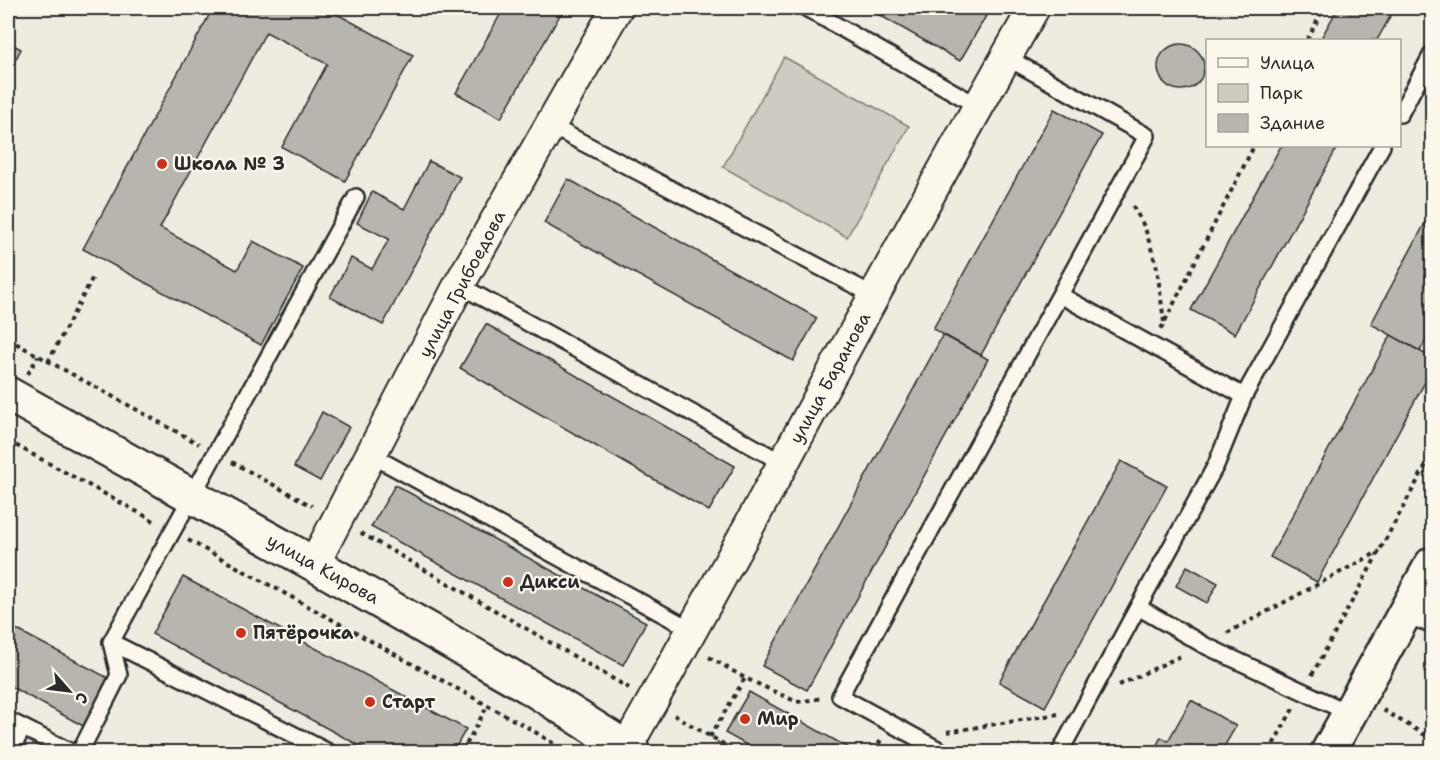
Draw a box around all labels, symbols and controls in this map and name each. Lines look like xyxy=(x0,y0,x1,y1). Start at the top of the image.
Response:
legend xyxy=(1206,39,1401,147)
text: Улица xyxy=(1260,51,1314,75)
text: Парк xyxy=(1260,81,1303,105)
text: Здание xyxy=(1260,111,1325,135)
place label: Школа № 3 xyxy=(174,152,285,176)
marker: Школа № 3 xyxy=(155,157,169,171)
street label: улица Грибоедова xyxy=(413,206,511,362)
street label: улица Баранова xyxy=(784,308,876,448)
street label: улица Кирова xyxy=(263,528,383,610)
place label: Дикси xyxy=(520,570,580,594)
marker: Дикси xyxy=(501,575,515,589)
place label: Пятёрочка xyxy=(253,621,354,645)
marker: Пятёрочка xyxy=(234,626,248,640)
north arrow xyxy=(39,661,99,721)
text: С xyxy=(70,689,93,707)
place label: Старт xyxy=(382,690,435,714)
marker: Старт xyxy=(363,695,377,709)
place label: Мир xyxy=(757,707,799,731)
marker: Мир xyxy=(738,712,752,726)

